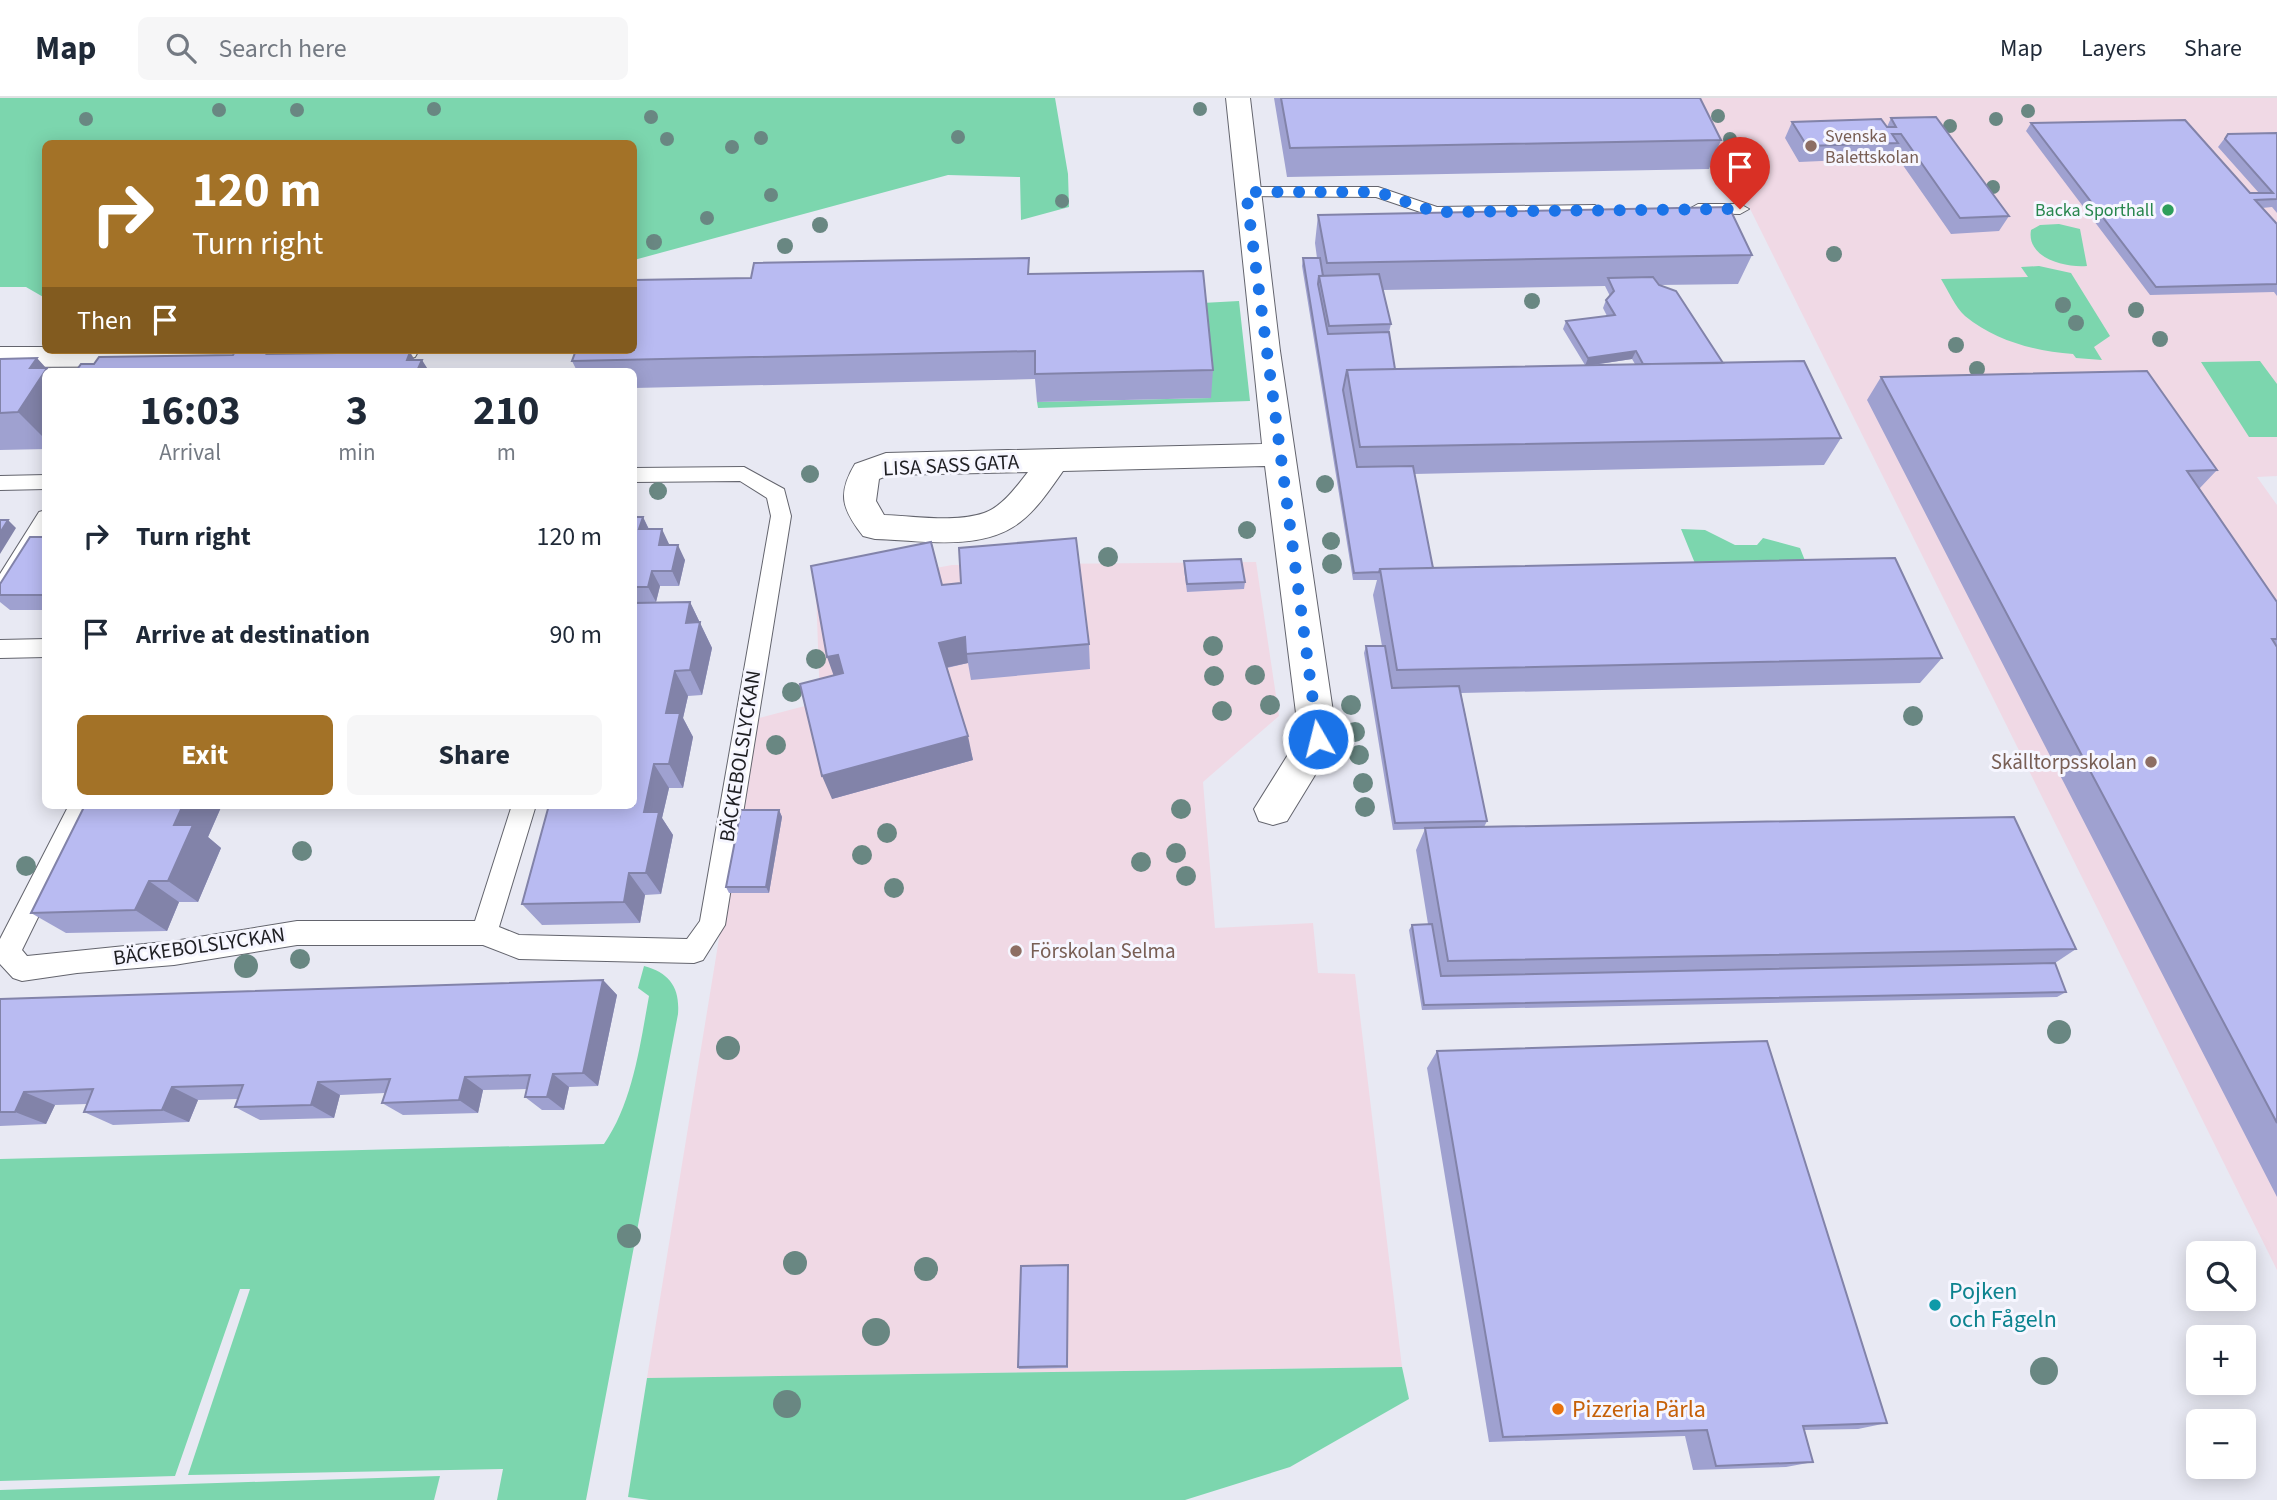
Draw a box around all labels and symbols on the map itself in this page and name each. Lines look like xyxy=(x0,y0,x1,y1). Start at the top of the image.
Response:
place label: Svenska Balettskolan xyxy=(1825,124,1919,170)
pin xyxy=(1710,137,1770,209)
marker: Svenska Balettskolan xyxy=(1803,138,1819,154)
place label: Backa Sporthall xyxy=(2035,198,2154,223)
marker: Backa Sporthall xyxy=(2160,202,2176,218)
street label: LISA SASS GATA xyxy=(882,446,1021,484)
street label: BÄCKEBOLSLYCKAN xyxy=(712,668,768,844)
position arrow xyxy=(1281,702,1355,776)
place label: Skälltorpsskolan xyxy=(1991,747,2137,777)
marker: Skälltorpsskolan xyxy=(2143,754,2159,770)
street label: BÄCKEBOLSLYCKAN xyxy=(111,919,287,973)
place label: Förskolan Selma xyxy=(1030,936,1175,966)
marker: Förskolan Selma xyxy=(1008,943,1024,959)
place label: Pojken och Fågeln xyxy=(1949,1274,2057,1337)
marker: Pojken och Fågeln xyxy=(1927,1297,1943,1313)
place label: Pizzeria Pärla xyxy=(1572,1392,1706,1427)
marker: Pizzeria Pärla xyxy=(1550,1401,1566,1417)

